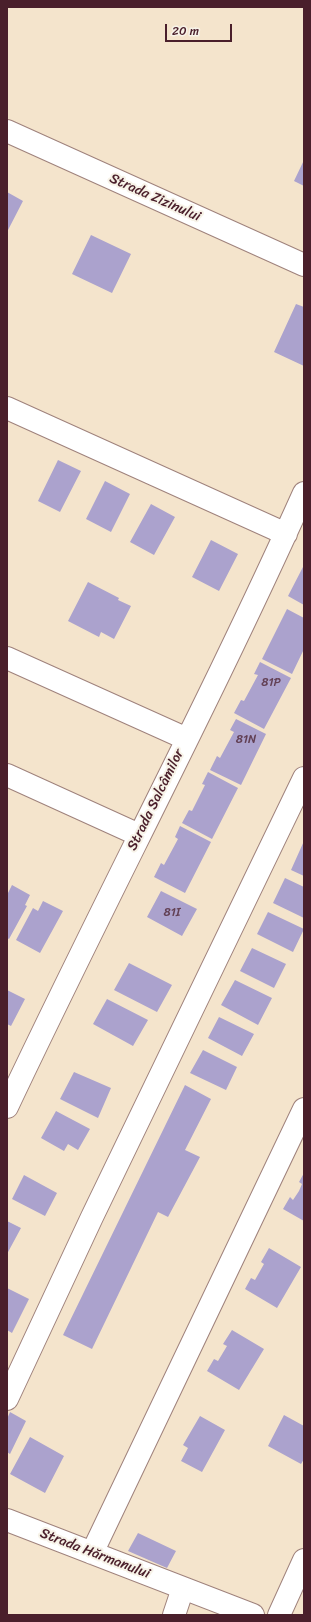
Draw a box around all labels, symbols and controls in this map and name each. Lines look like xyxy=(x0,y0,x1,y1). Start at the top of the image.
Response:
scale bar xyxy=(167,16,234,42)
text: 20 m xyxy=(172,20,199,42)
street label: Strada Zizinului xyxy=(107,170,203,226)
house number: 81P xyxy=(261,676,281,690)
house number: 81N xyxy=(236,733,256,747)
street label: Strada Salcâmilor xyxy=(124,747,188,853)
house number: 81I xyxy=(163,906,181,920)
street label: Strada Hărmanului xyxy=(38,1525,152,1583)

